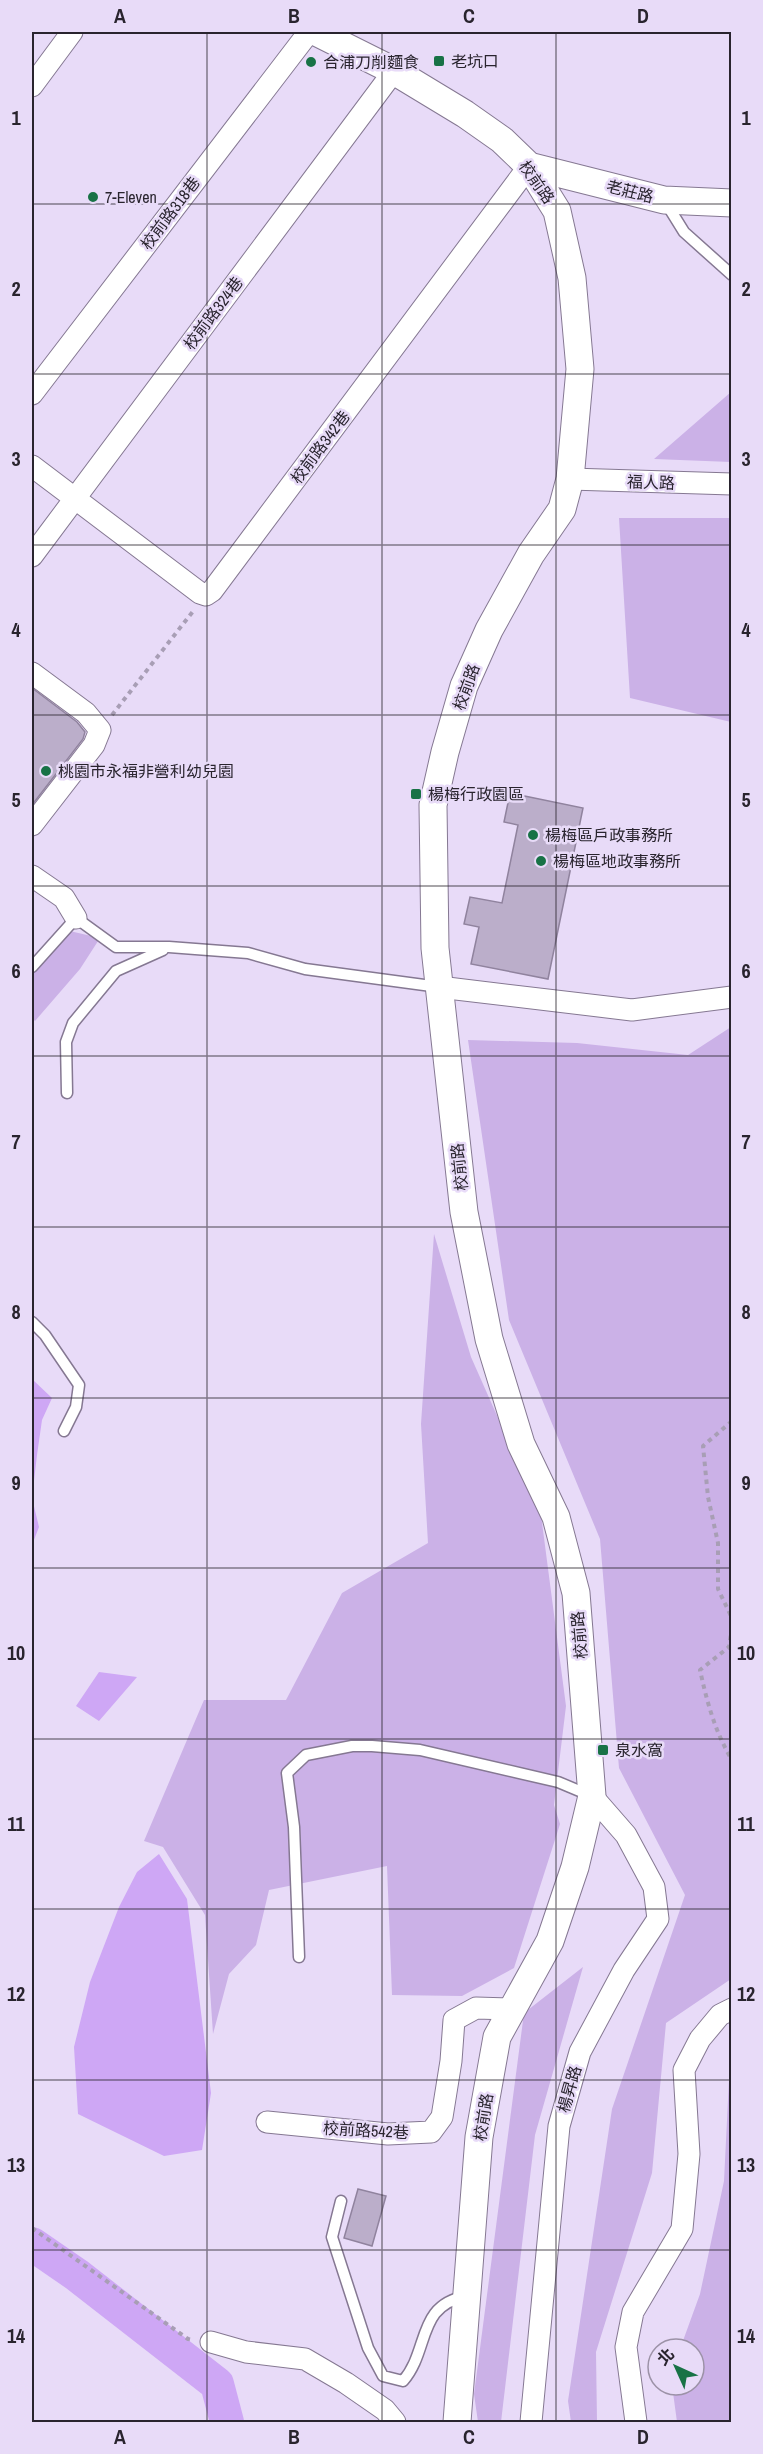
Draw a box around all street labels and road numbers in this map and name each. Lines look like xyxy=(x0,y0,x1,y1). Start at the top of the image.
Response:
street label: 校前路 xyxy=(514,156,560,208)
street label: 校前路318巷 xyxy=(135,172,205,254)
street label: 老莊路 xyxy=(604,175,656,207)
street label: 校前路324巷 xyxy=(178,272,248,354)
street label: 校前路342巷 xyxy=(285,406,355,488)
street label: 福人路 xyxy=(627,470,675,494)
street label: 校前路 xyxy=(447,661,485,713)
street label: 校前路 xyxy=(446,1142,472,1192)
street label: 校前路 xyxy=(566,1610,592,1660)
street label: 楊昇路 xyxy=(552,2063,586,2115)
street label: 校前路 xyxy=(468,2092,498,2142)
street label: 校前路542巷 xyxy=(323,2117,409,2143)

